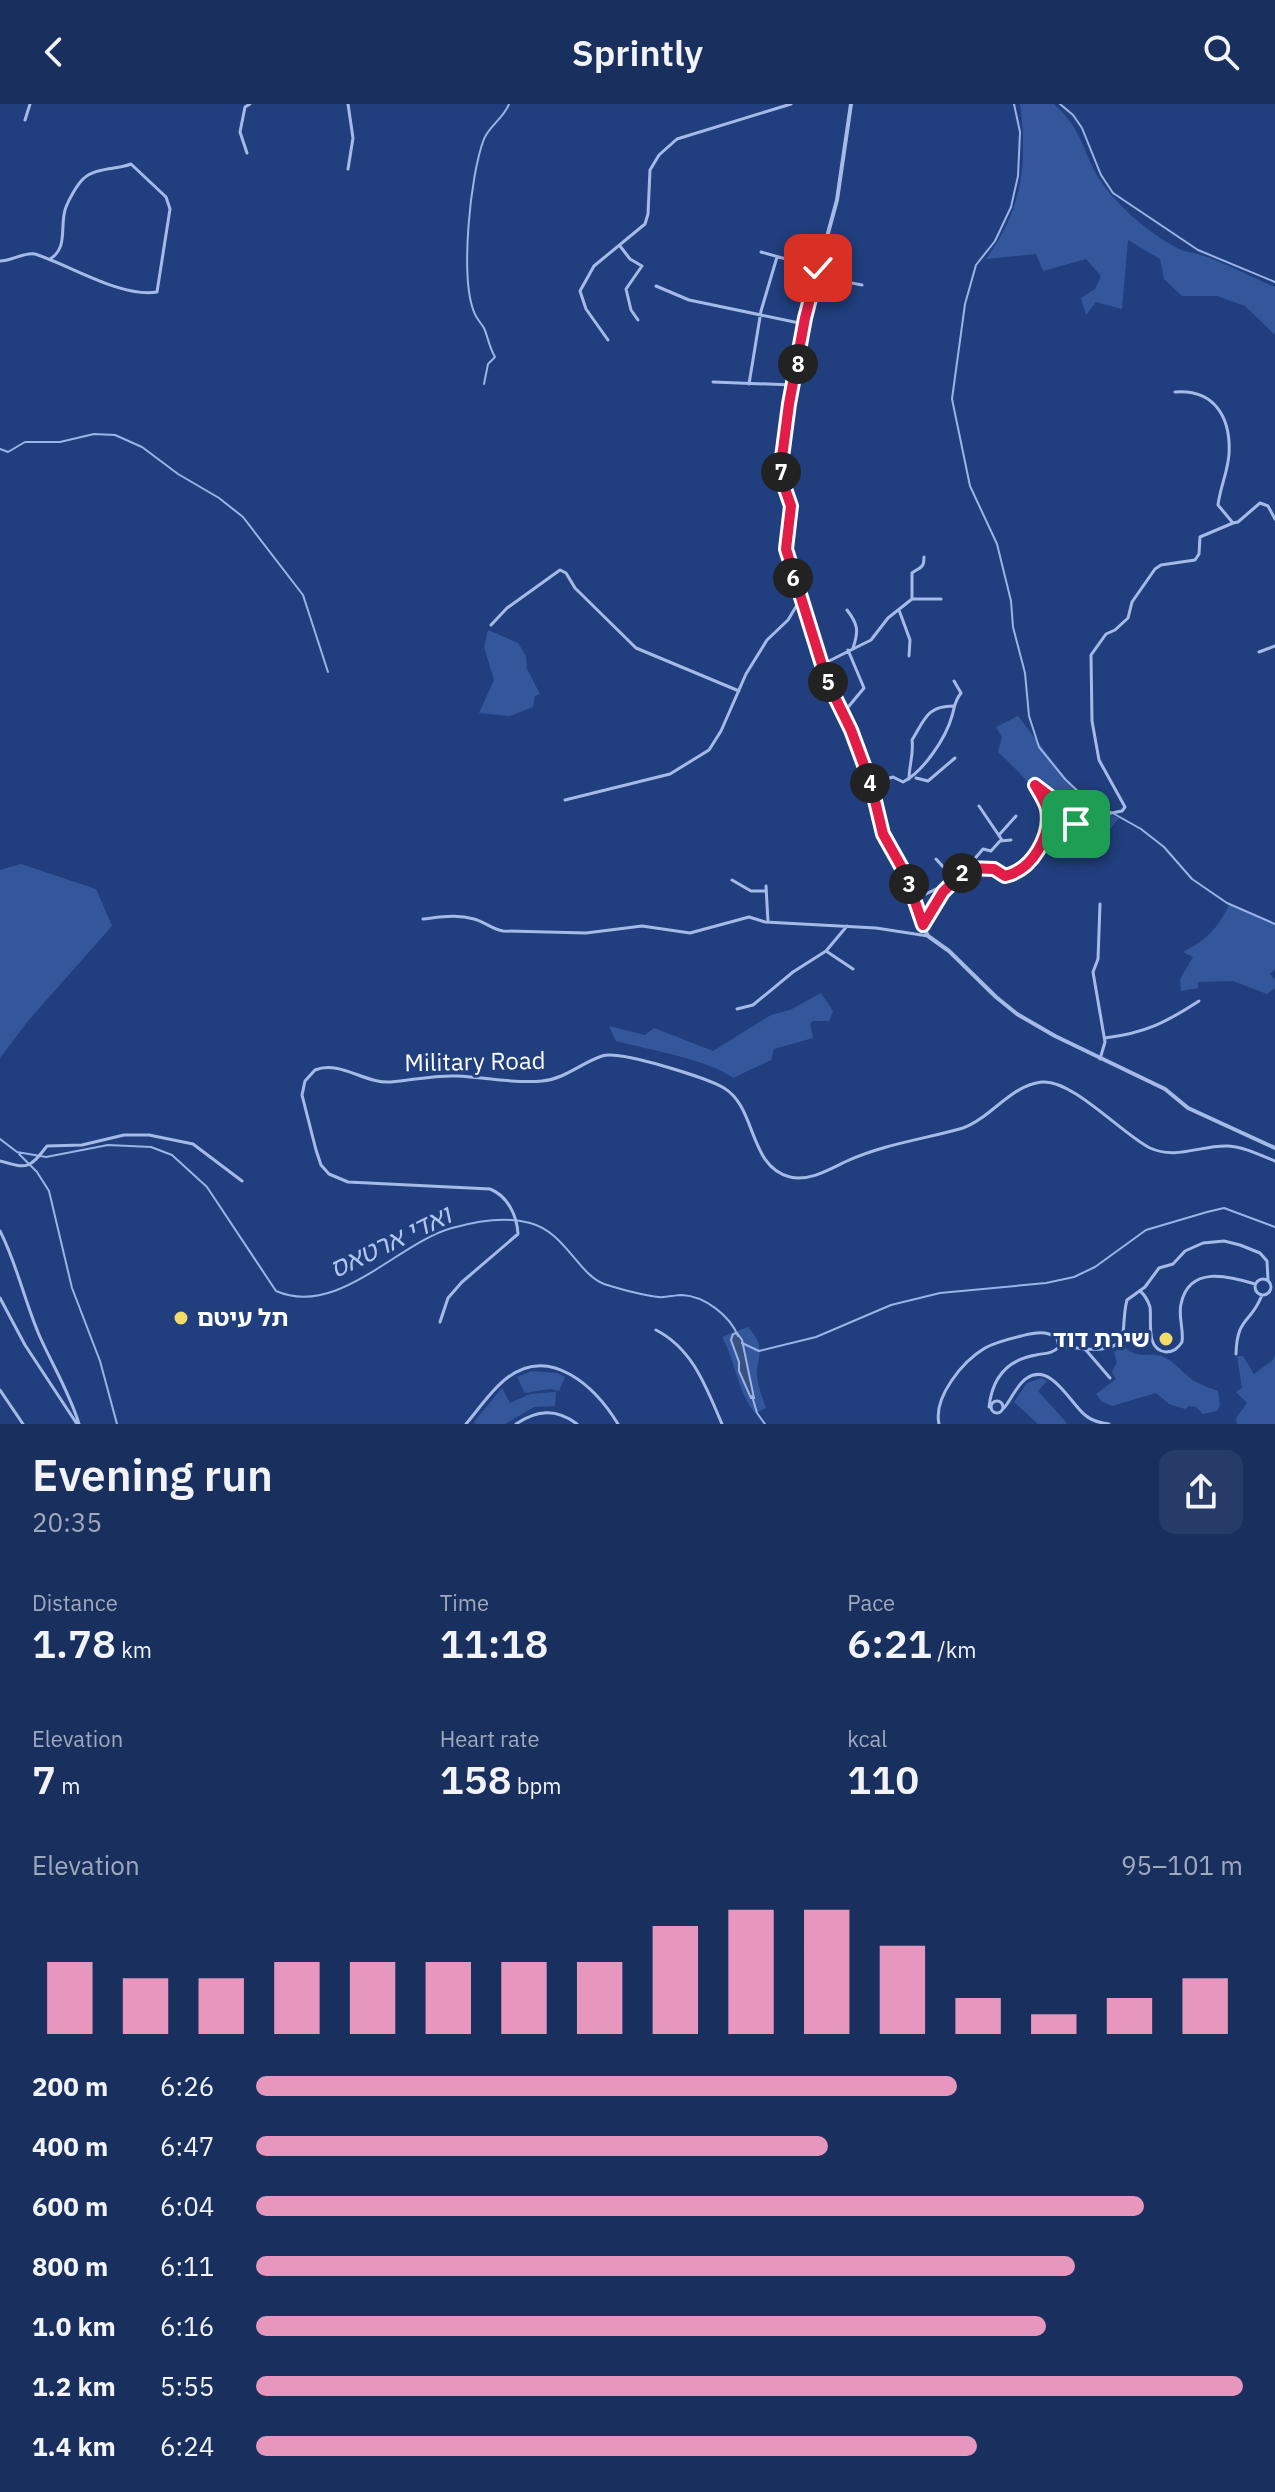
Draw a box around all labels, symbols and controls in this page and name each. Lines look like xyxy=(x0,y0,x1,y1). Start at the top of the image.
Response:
text: Sprintly xyxy=(572,29,703,76)
icon: back xyxy=(32,30,76,74)
icon: search xyxy=(1199,30,1243,74)
pin xyxy=(784,234,852,302)
icon: check xyxy=(796,246,840,290)
pin: 8 xyxy=(778,344,818,384)
text: 8 xyxy=(791,349,805,378)
pin: 7 xyxy=(761,452,801,492)
text: 7 xyxy=(774,457,788,486)
pin: 6 xyxy=(773,558,813,598)
text: 6 xyxy=(786,563,800,592)
pin: 5 xyxy=(808,662,848,702)
text: 5 xyxy=(821,667,835,696)
pin: 4 xyxy=(850,763,890,803)
text: 4 xyxy=(863,768,877,797)
pin xyxy=(1042,790,1110,858)
icon: arrive xyxy=(1054,802,1098,846)
pin: 2 xyxy=(942,853,982,893)
text: 2 xyxy=(955,858,969,887)
pin: 3 xyxy=(889,864,929,904)
text: 3 xyxy=(902,869,916,898)
street label: Military Road xyxy=(404,1044,546,1078)
water label: ואדי ארטאס xyxy=(323,1196,458,1285)
place label: תל עיטם xyxy=(197,1301,289,1333)
marker: תל עיטם xyxy=(172,1309,190,1327)
place label: שירת דוד xyxy=(1053,1322,1150,1354)
marker: שירת דוד xyxy=(1157,1330,1175,1348)
text: Evening run xyxy=(32,1446,273,1503)
button: share xyxy=(1159,1450,1243,1534)
text: 20:35 xyxy=(32,1505,102,1539)
text: Distance xyxy=(32,1588,118,1617)
text: Time xyxy=(440,1588,489,1617)
text: Pace xyxy=(847,1588,895,1617)
text: 1.78 xyxy=(32,1617,116,1669)
text: 11:18 xyxy=(440,1617,548,1669)
text: 6:21 xyxy=(847,1617,932,1669)
text: km xyxy=(116,1635,152,1664)
text: /km xyxy=(932,1635,977,1664)
text: Elevation xyxy=(32,1724,123,1753)
text: Heart rate xyxy=(440,1724,540,1753)
text: kcal xyxy=(847,1724,887,1753)
text: 7 xyxy=(32,1753,56,1805)
text: 158 xyxy=(440,1753,512,1805)
text: 110 xyxy=(847,1753,919,1805)
text: m xyxy=(56,1771,80,1800)
text: bpm xyxy=(512,1771,562,1800)
text: Elevation xyxy=(32,1848,140,1882)
text: 95–101 m xyxy=(1121,1848,1243,1882)
text: 200 m xyxy=(32,2069,108,2103)
text: 6:26 xyxy=(160,2069,214,2103)
text: 400 m xyxy=(32,2129,108,2163)
text: 6:47 xyxy=(160,2129,214,2163)
text: 600 m xyxy=(32,2189,108,2223)
text: 6:04 xyxy=(160,2189,214,2223)
text: 800 m xyxy=(32,2249,108,2283)
text: 6:11 xyxy=(160,2249,214,2283)
text: 1.0 km xyxy=(32,2309,116,2343)
text: 6:16 xyxy=(160,2309,214,2343)
text: 1.2 km xyxy=(32,2369,116,2403)
text: 5:55 xyxy=(160,2369,214,2403)
text: 1.4 km xyxy=(32,2429,116,2463)
text: 6:24 xyxy=(160,2429,214,2463)

